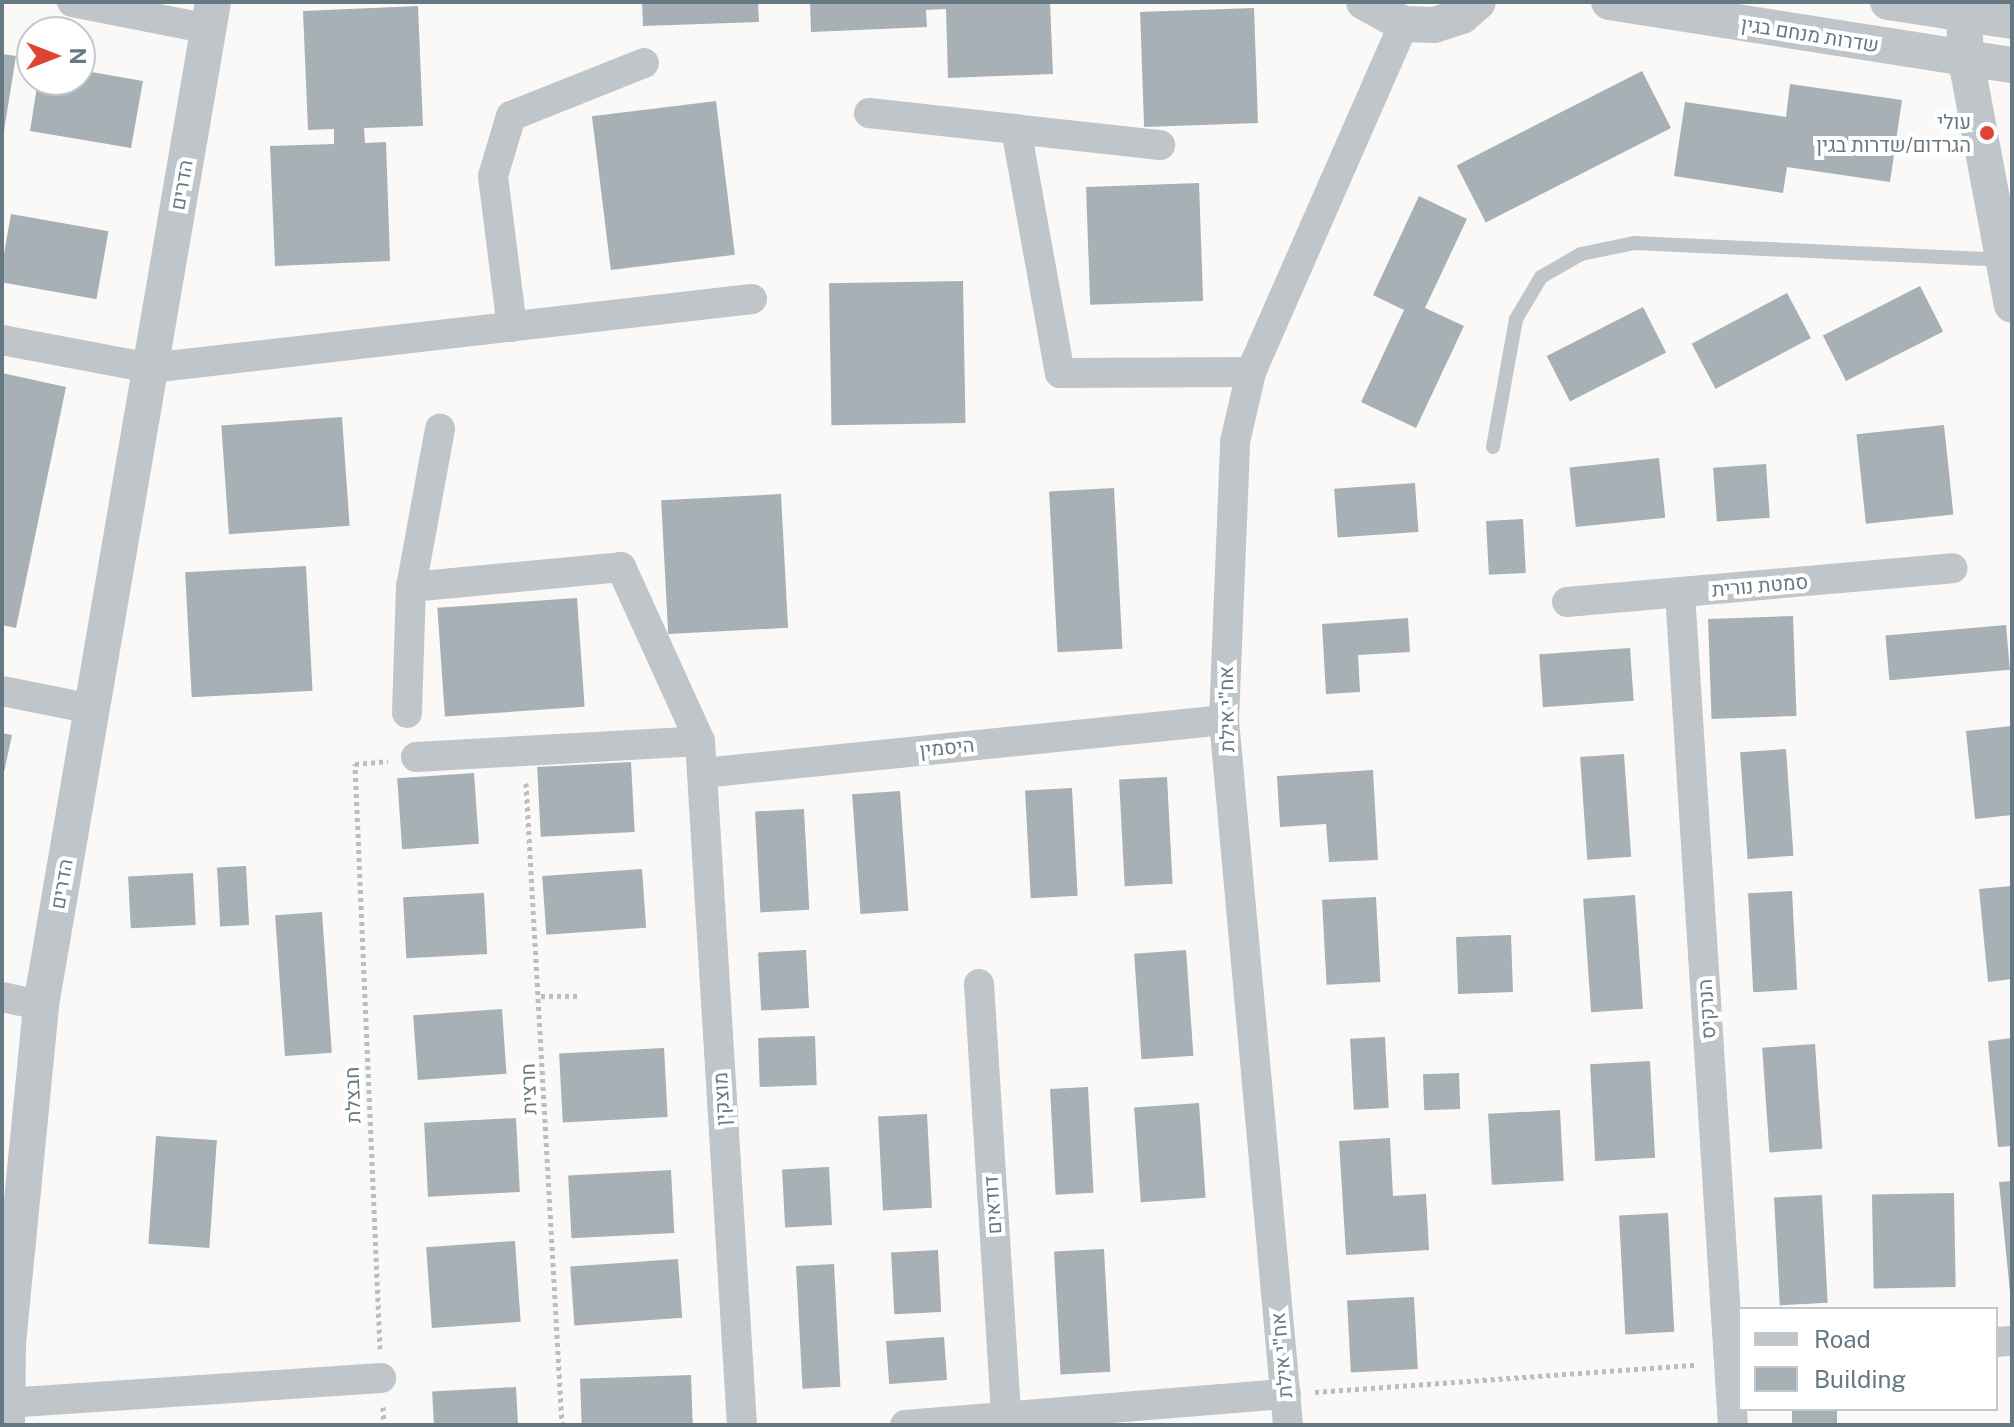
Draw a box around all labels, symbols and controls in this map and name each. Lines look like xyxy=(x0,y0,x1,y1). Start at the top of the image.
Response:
street label: שדרות מנחם בגין xyxy=(1739,12,1881,58)
north arrow xyxy=(16,16,96,96)
text: N xyxy=(65,47,91,65)
place label: עולי הגרדום/שדרות בגין xyxy=(1816,110,1971,157)
marker: עולי הגרדום/שדרות בגין xyxy=(1978,124,1996,142)
street label: הדרים xyxy=(166,158,198,212)
street label: סמטת נורית xyxy=(1711,570,1809,602)
street label: אח"י אילת xyxy=(1214,666,1240,752)
street label: היסמין xyxy=(918,733,976,763)
street label: הדרים xyxy=(46,857,78,911)
street label: הנרקיס xyxy=(1693,978,1721,1040)
street label: חרצית xyxy=(516,1063,542,1115)
street label: חבצלת xyxy=(340,1066,366,1124)
street label: מוצקין xyxy=(709,1072,735,1126)
street label: דודאים xyxy=(979,1175,1007,1235)
legend xyxy=(1738,1307,1998,1411)
street label: אח"י אילת xyxy=(1266,1311,1298,1399)
text: Road xyxy=(1814,1325,1871,1353)
text: Building xyxy=(1814,1365,1906,1393)

